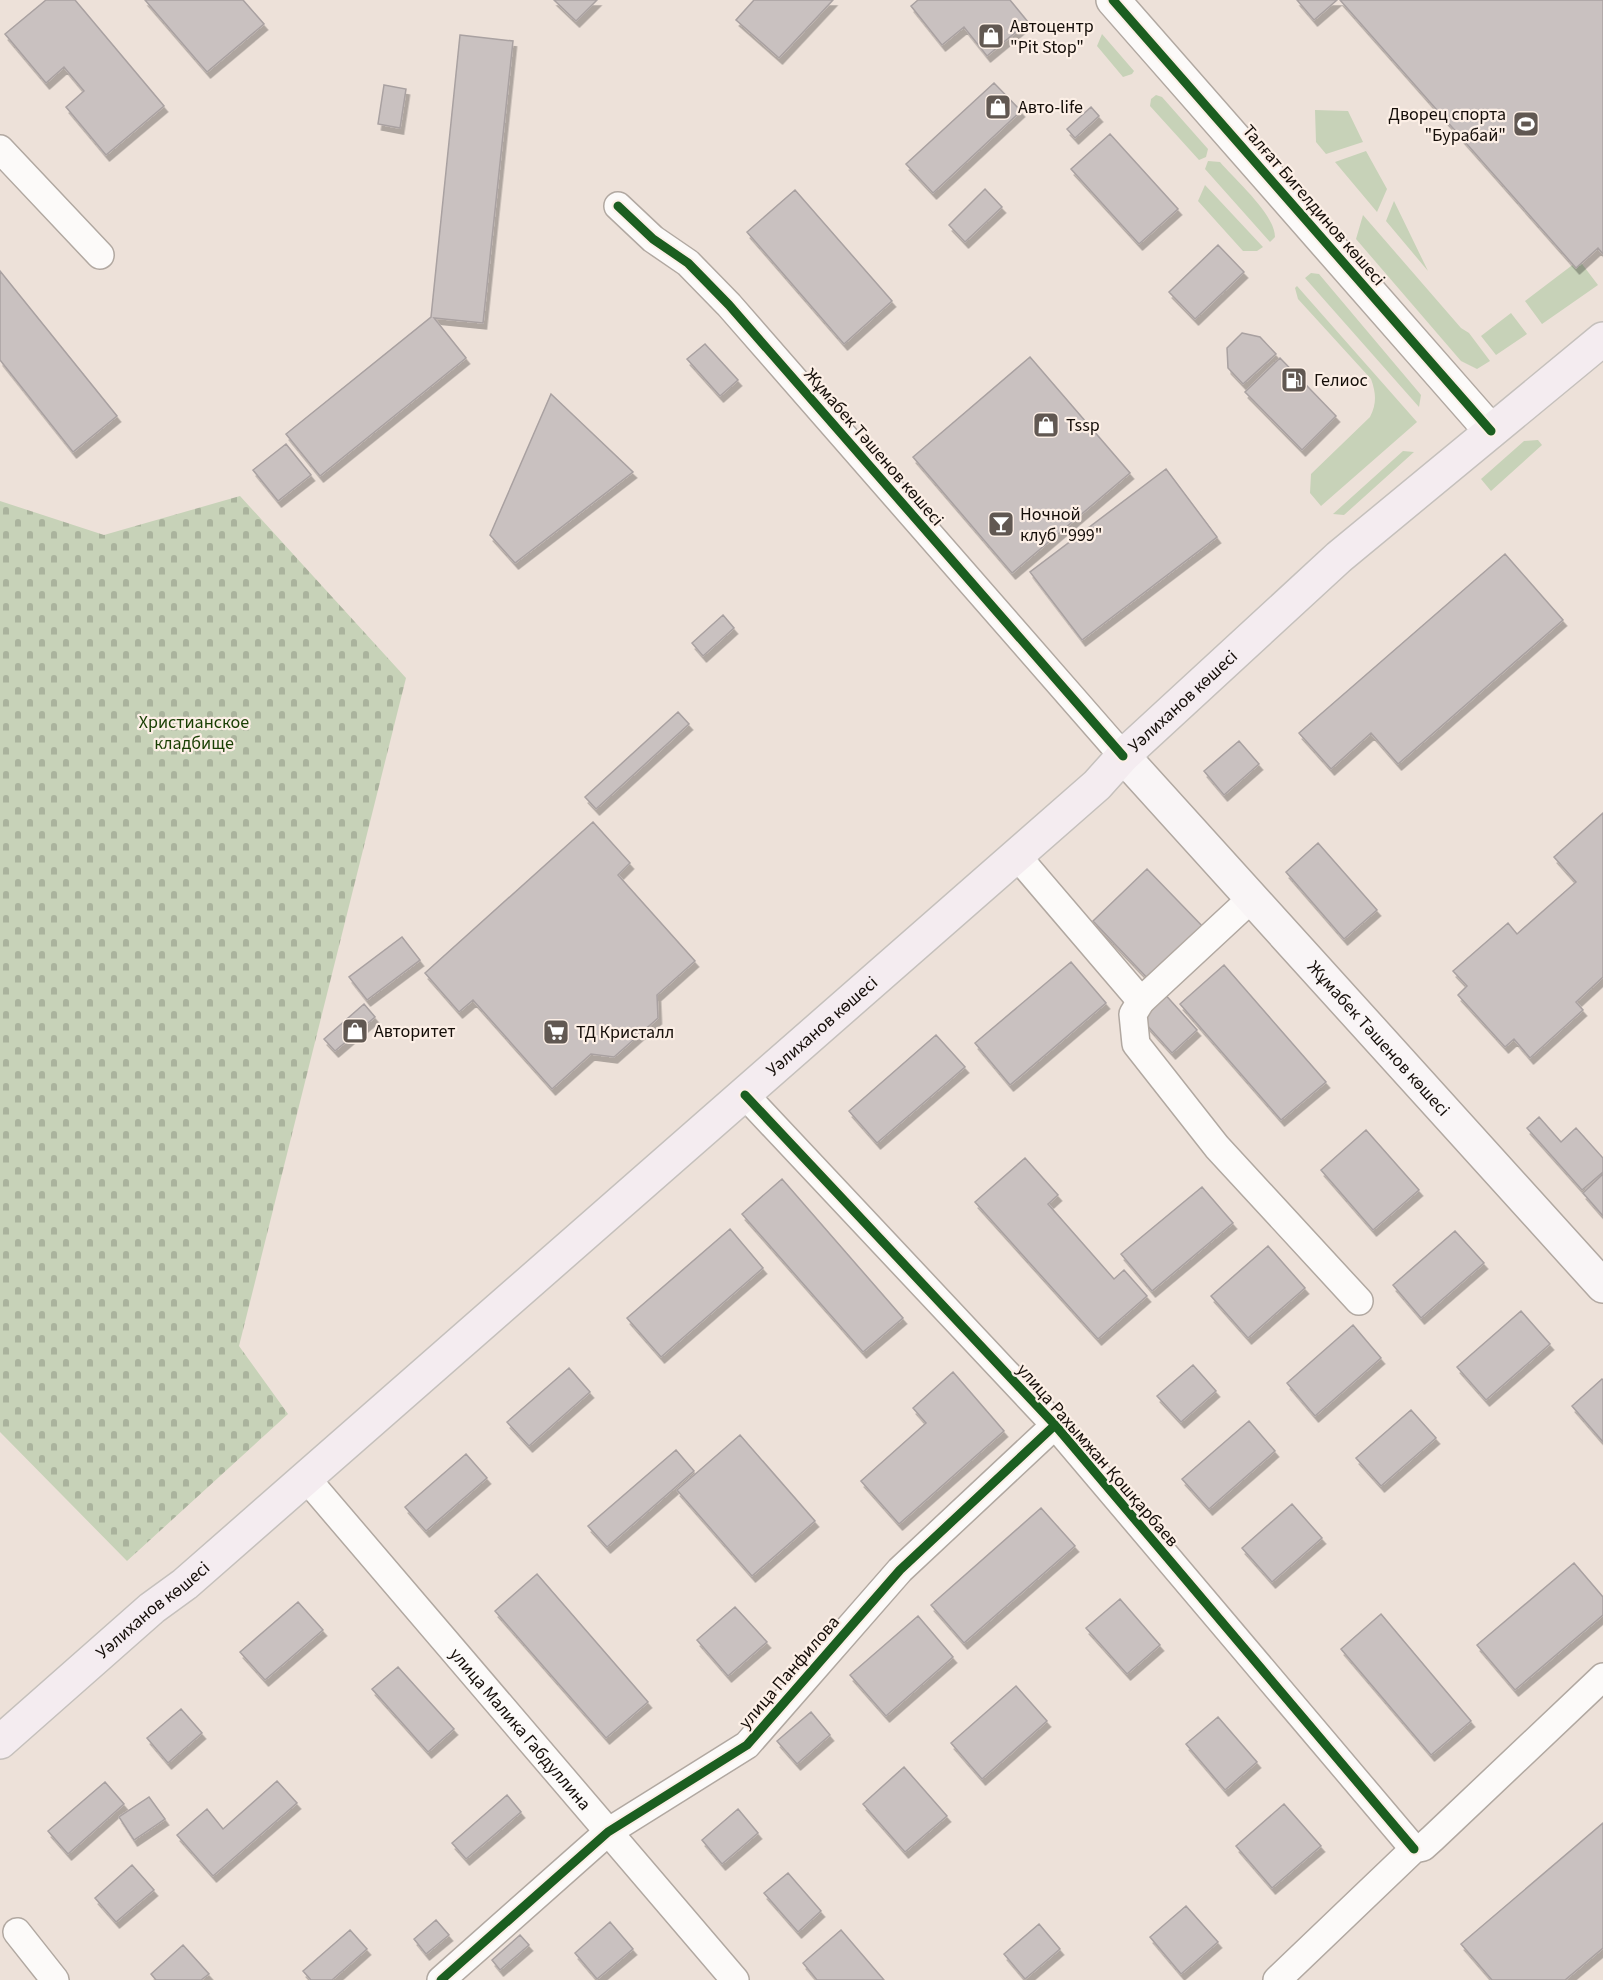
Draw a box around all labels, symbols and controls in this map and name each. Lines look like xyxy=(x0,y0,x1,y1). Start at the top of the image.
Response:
place label: Автоцентр "Pit Stop" xyxy=(1010,14,1094,60)
shop icon: Автоцентр "Pit Stop" xyxy=(976,21,1006,51)
shop icon: Авто-life xyxy=(983,92,1013,122)
place label: Авто-life xyxy=(1018,95,1083,120)
place label: Дворец спорта "Бурабай" xyxy=(1388,102,1506,148)
sports icon: Дворец спорта "Бурабай" xyxy=(1511,109,1541,139)
street label: Талғат Бигелдинов көшесі xyxy=(1237,119,1391,291)
street label: Жұмабек Тәшенов көшесі xyxy=(798,363,949,532)
fuel station icon: Гелиос xyxy=(1279,365,1309,395)
place label: Гелиос xyxy=(1314,368,1368,393)
shop icon: Tssp xyxy=(1031,410,1061,440)
place label: Tssp xyxy=(1066,413,1100,438)
place label: Ночной клуб "999" xyxy=(1020,502,1102,548)
bar icon: Ночной клуб "999" xyxy=(986,509,1016,539)
street label: Уәлиханов көшесі xyxy=(1123,644,1243,758)
park label: Христианское кладбище xyxy=(139,710,249,756)
street label: Жұмабек Тәшенов көшесі xyxy=(1301,956,1455,1122)
street label: Уәлиханов көшесі xyxy=(761,971,883,1082)
shop icon: Авторитет xyxy=(340,1016,370,1046)
supermarket icon: ТД Кристалл xyxy=(541,1017,571,1047)
place label: Авторитет xyxy=(374,1019,456,1044)
place label: ТД Кристалл xyxy=(576,1020,674,1045)
street label: улица Рахымжан Қошқарбаев xyxy=(1011,1358,1184,1553)
street label: Уәлиханов көшесі xyxy=(91,1556,215,1665)
street label: улица Панфилова xyxy=(733,1610,846,1734)
street label: улица Малика Габдуллина xyxy=(443,1643,597,1816)

